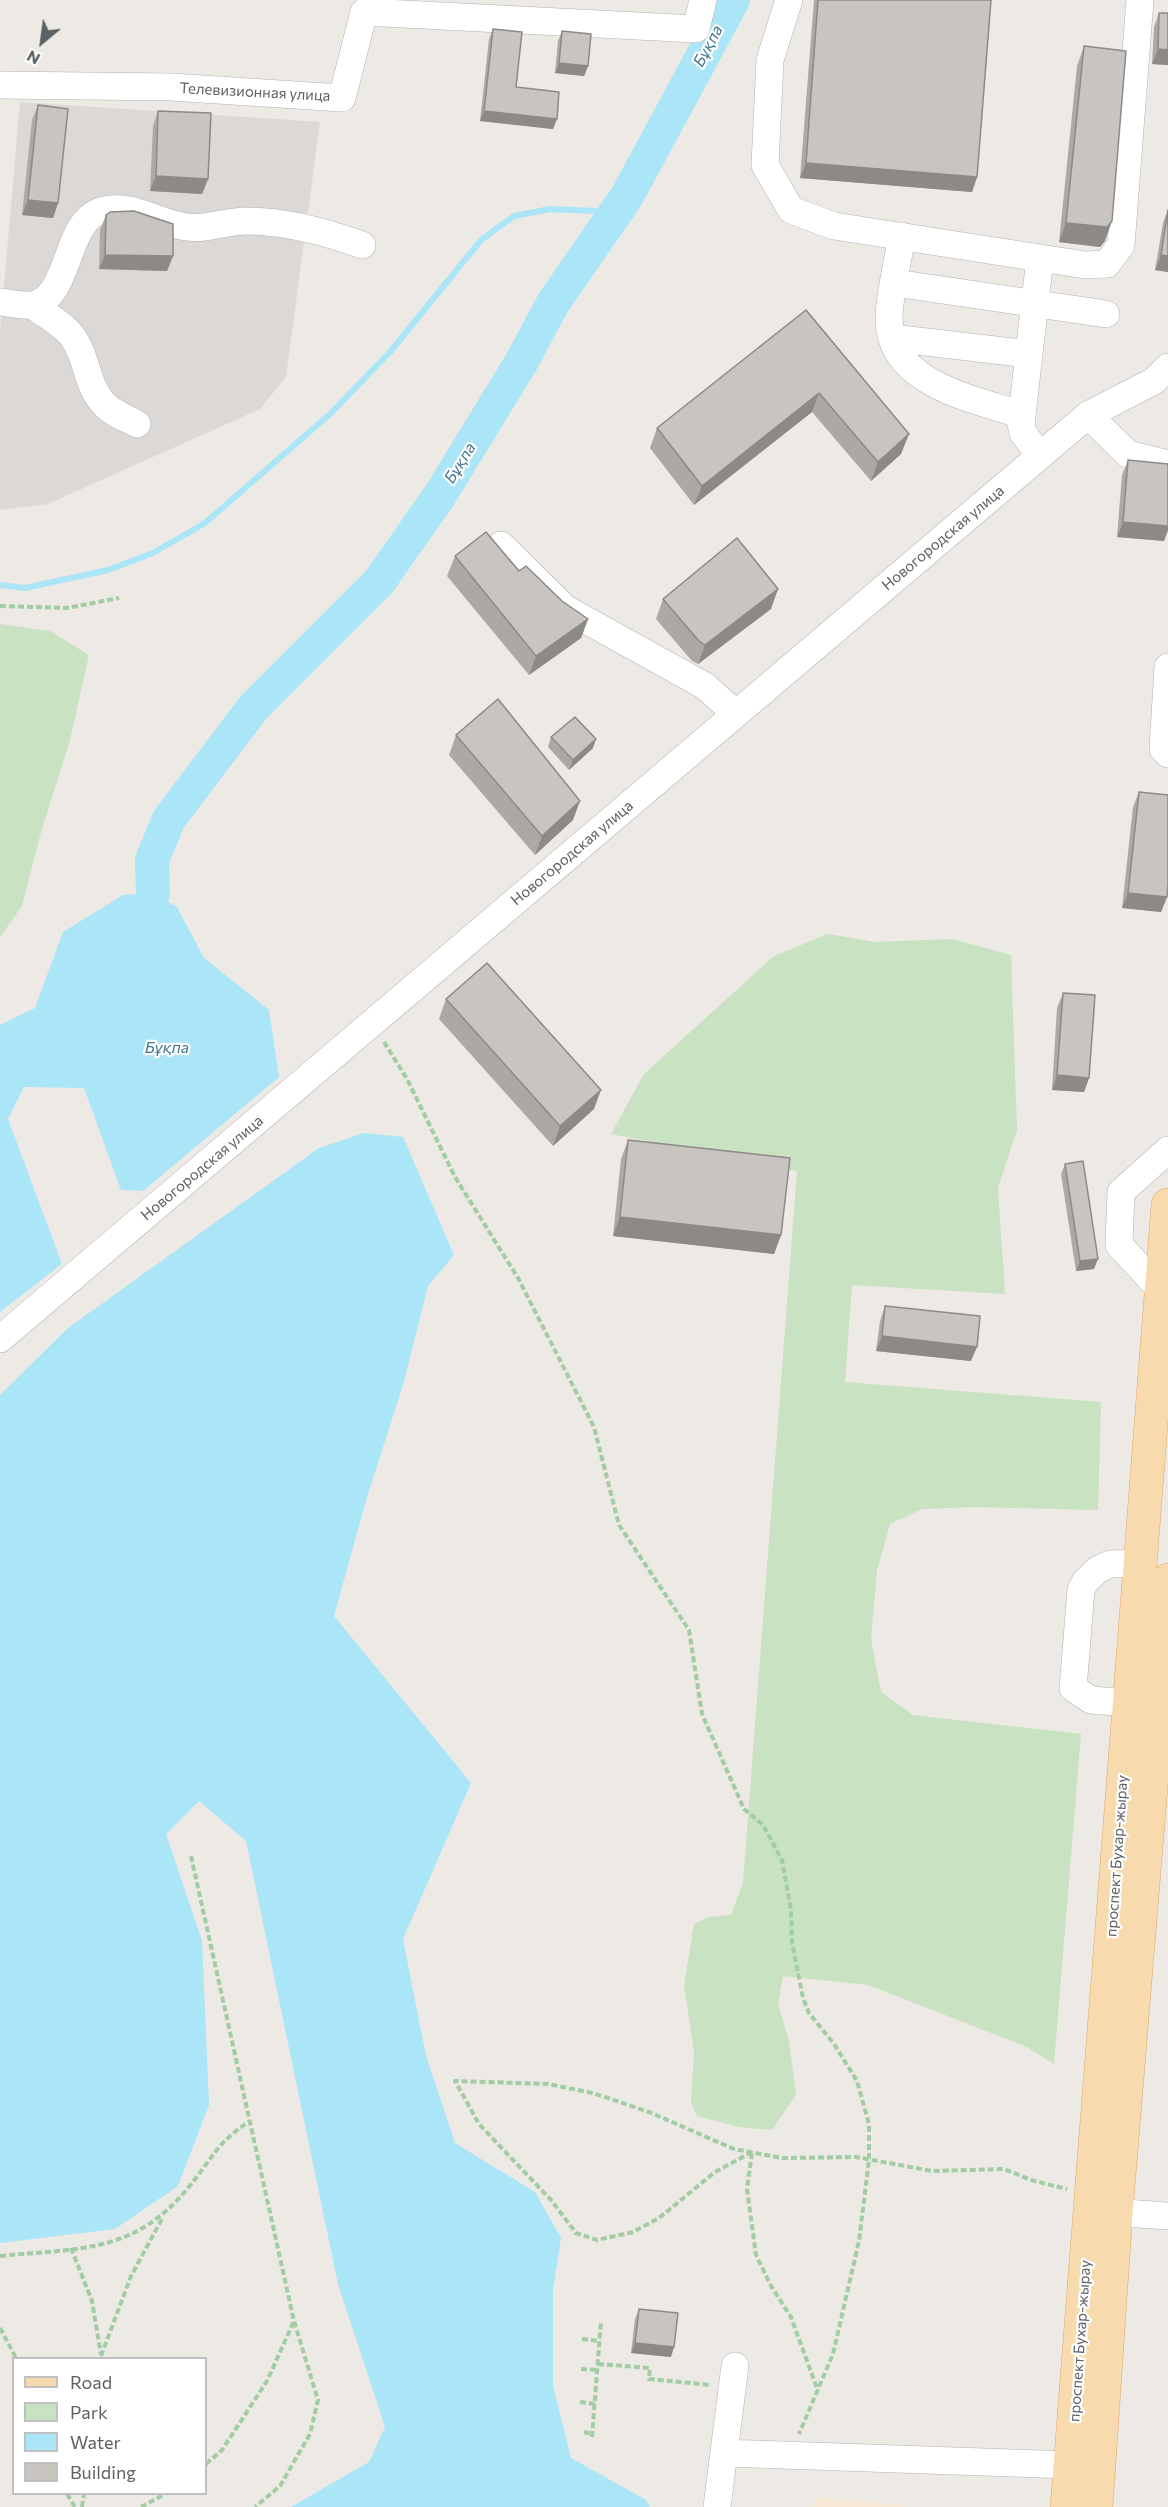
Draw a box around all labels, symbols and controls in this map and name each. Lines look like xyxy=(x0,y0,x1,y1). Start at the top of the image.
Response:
north arrow xyxy=(12,12,72,72)
water label: Бұқпа xyxy=(689,22,727,70)
text: N xyxy=(23,47,43,69)
street label: Телевизионная улица xyxy=(179,79,331,105)
water label: Бұқпа xyxy=(440,439,480,487)
street label: Новогородская улица xyxy=(878,482,1008,594)
street label: Новогородская улица xyxy=(507,797,637,909)
water label: Бұқпа xyxy=(145,1038,189,1058)
street label: Новогородская улица xyxy=(137,1112,267,1224)
street label: проспект Бухар-жырау xyxy=(1102,1774,1132,1938)
street label: проспект Бухар-жырау xyxy=(1065,2259,1095,2423)
legend xyxy=(12,2357,207,2495)
text: Road xyxy=(70,2371,112,2393)
text: Park xyxy=(70,2401,108,2423)
text: Water xyxy=(70,2431,121,2453)
text: Building xyxy=(70,2461,136,2483)

